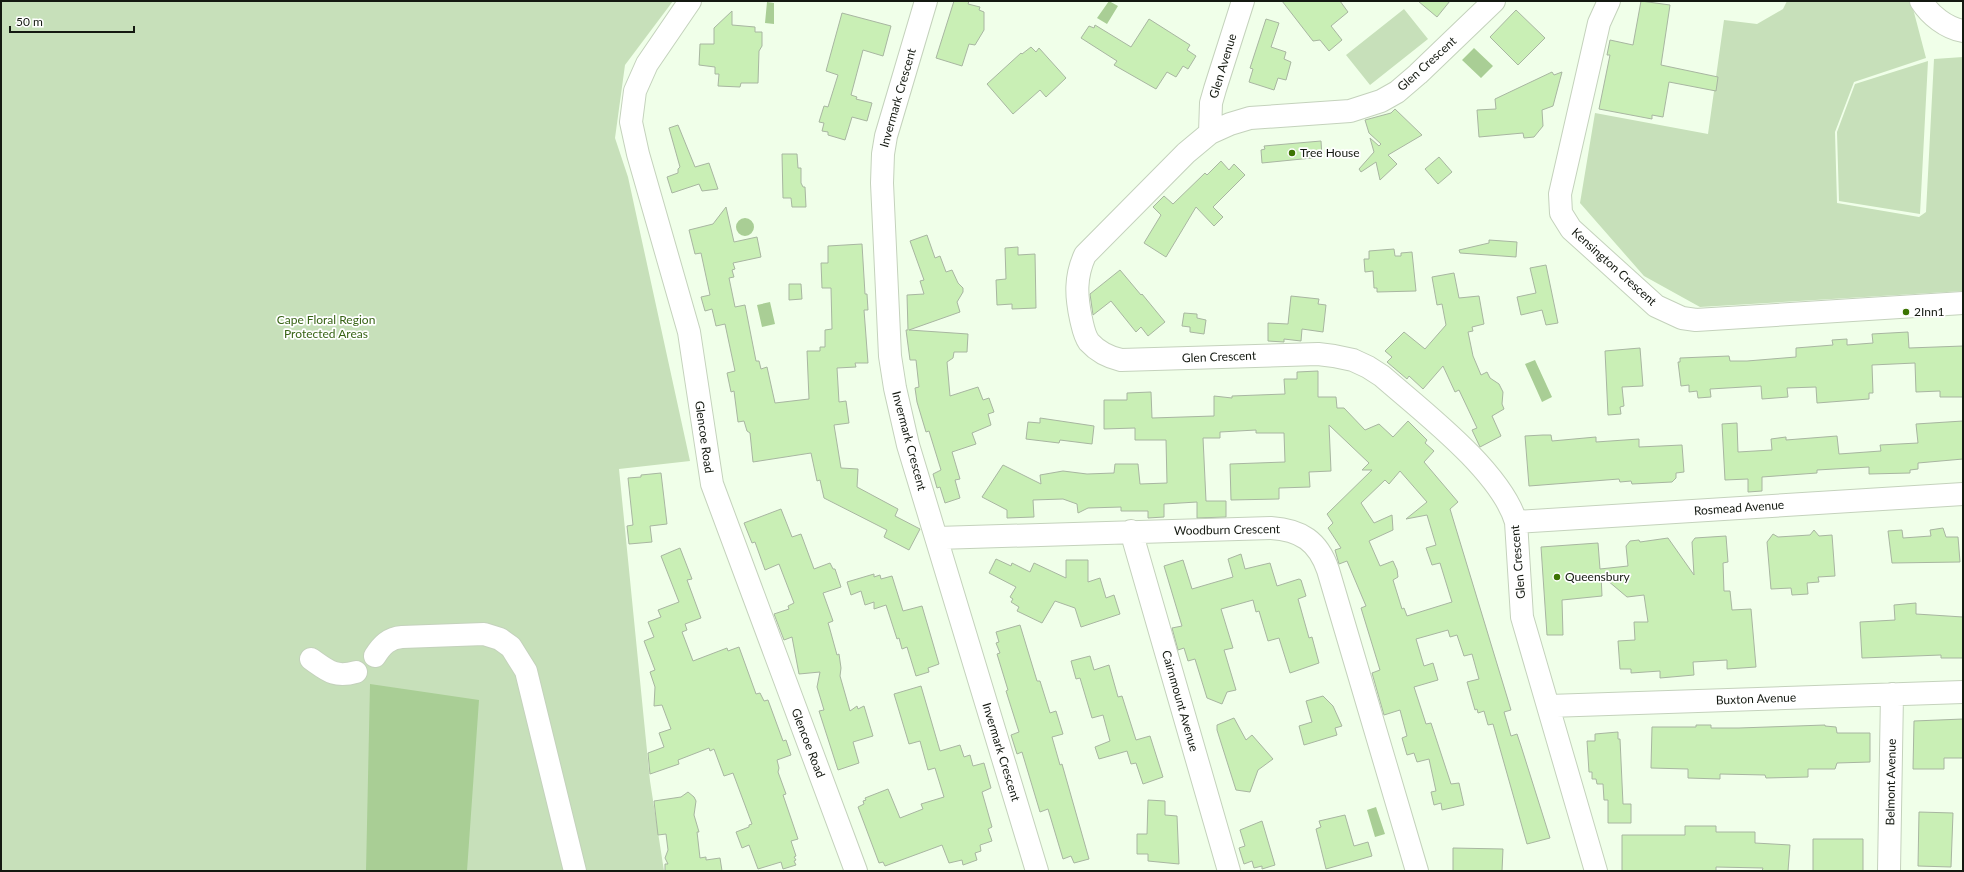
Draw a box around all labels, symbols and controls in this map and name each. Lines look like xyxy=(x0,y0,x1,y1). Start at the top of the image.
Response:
scale bar xyxy=(10,8,134,34)
text: 50 m xyxy=(16,14,43,29)
street label: Glen Avenue xyxy=(1206,32,1239,100)
street label: Glen Crescent xyxy=(1394,33,1460,94)
street label: Invermark Crescent xyxy=(876,46,919,149)
place label: Tree House xyxy=(1300,145,1360,160)
marker: Tree House xyxy=(1287,148,1297,158)
street label: Kensington Crescent xyxy=(1569,225,1660,309)
place label: 2Inn1 xyxy=(1914,304,1945,319)
marker: 2Inn1 xyxy=(1901,307,1911,317)
park label: Cape Floral Region Protected Areas xyxy=(277,312,375,341)
street label: Glen Crescent xyxy=(1182,348,1257,365)
street label: Invermark Crescent xyxy=(889,389,930,493)
street label: Glencoe Road xyxy=(692,400,717,474)
street label: Rosmead Avenue xyxy=(1693,497,1785,518)
street label: Woodburn Crescent xyxy=(1174,521,1281,538)
street label: Glen Crescent xyxy=(1507,524,1528,600)
place label: Queensbury xyxy=(1565,569,1631,584)
marker: Queensbury xyxy=(1552,572,1562,582)
street label: Cairnmount Avenue xyxy=(1159,649,1202,753)
street label: Buxton Avenue xyxy=(1716,690,1796,707)
street label: Invermark Crescent xyxy=(979,701,1024,804)
street label: Glencoe Road xyxy=(788,706,829,780)
street label: Belmont Avenue xyxy=(1882,738,1899,826)

